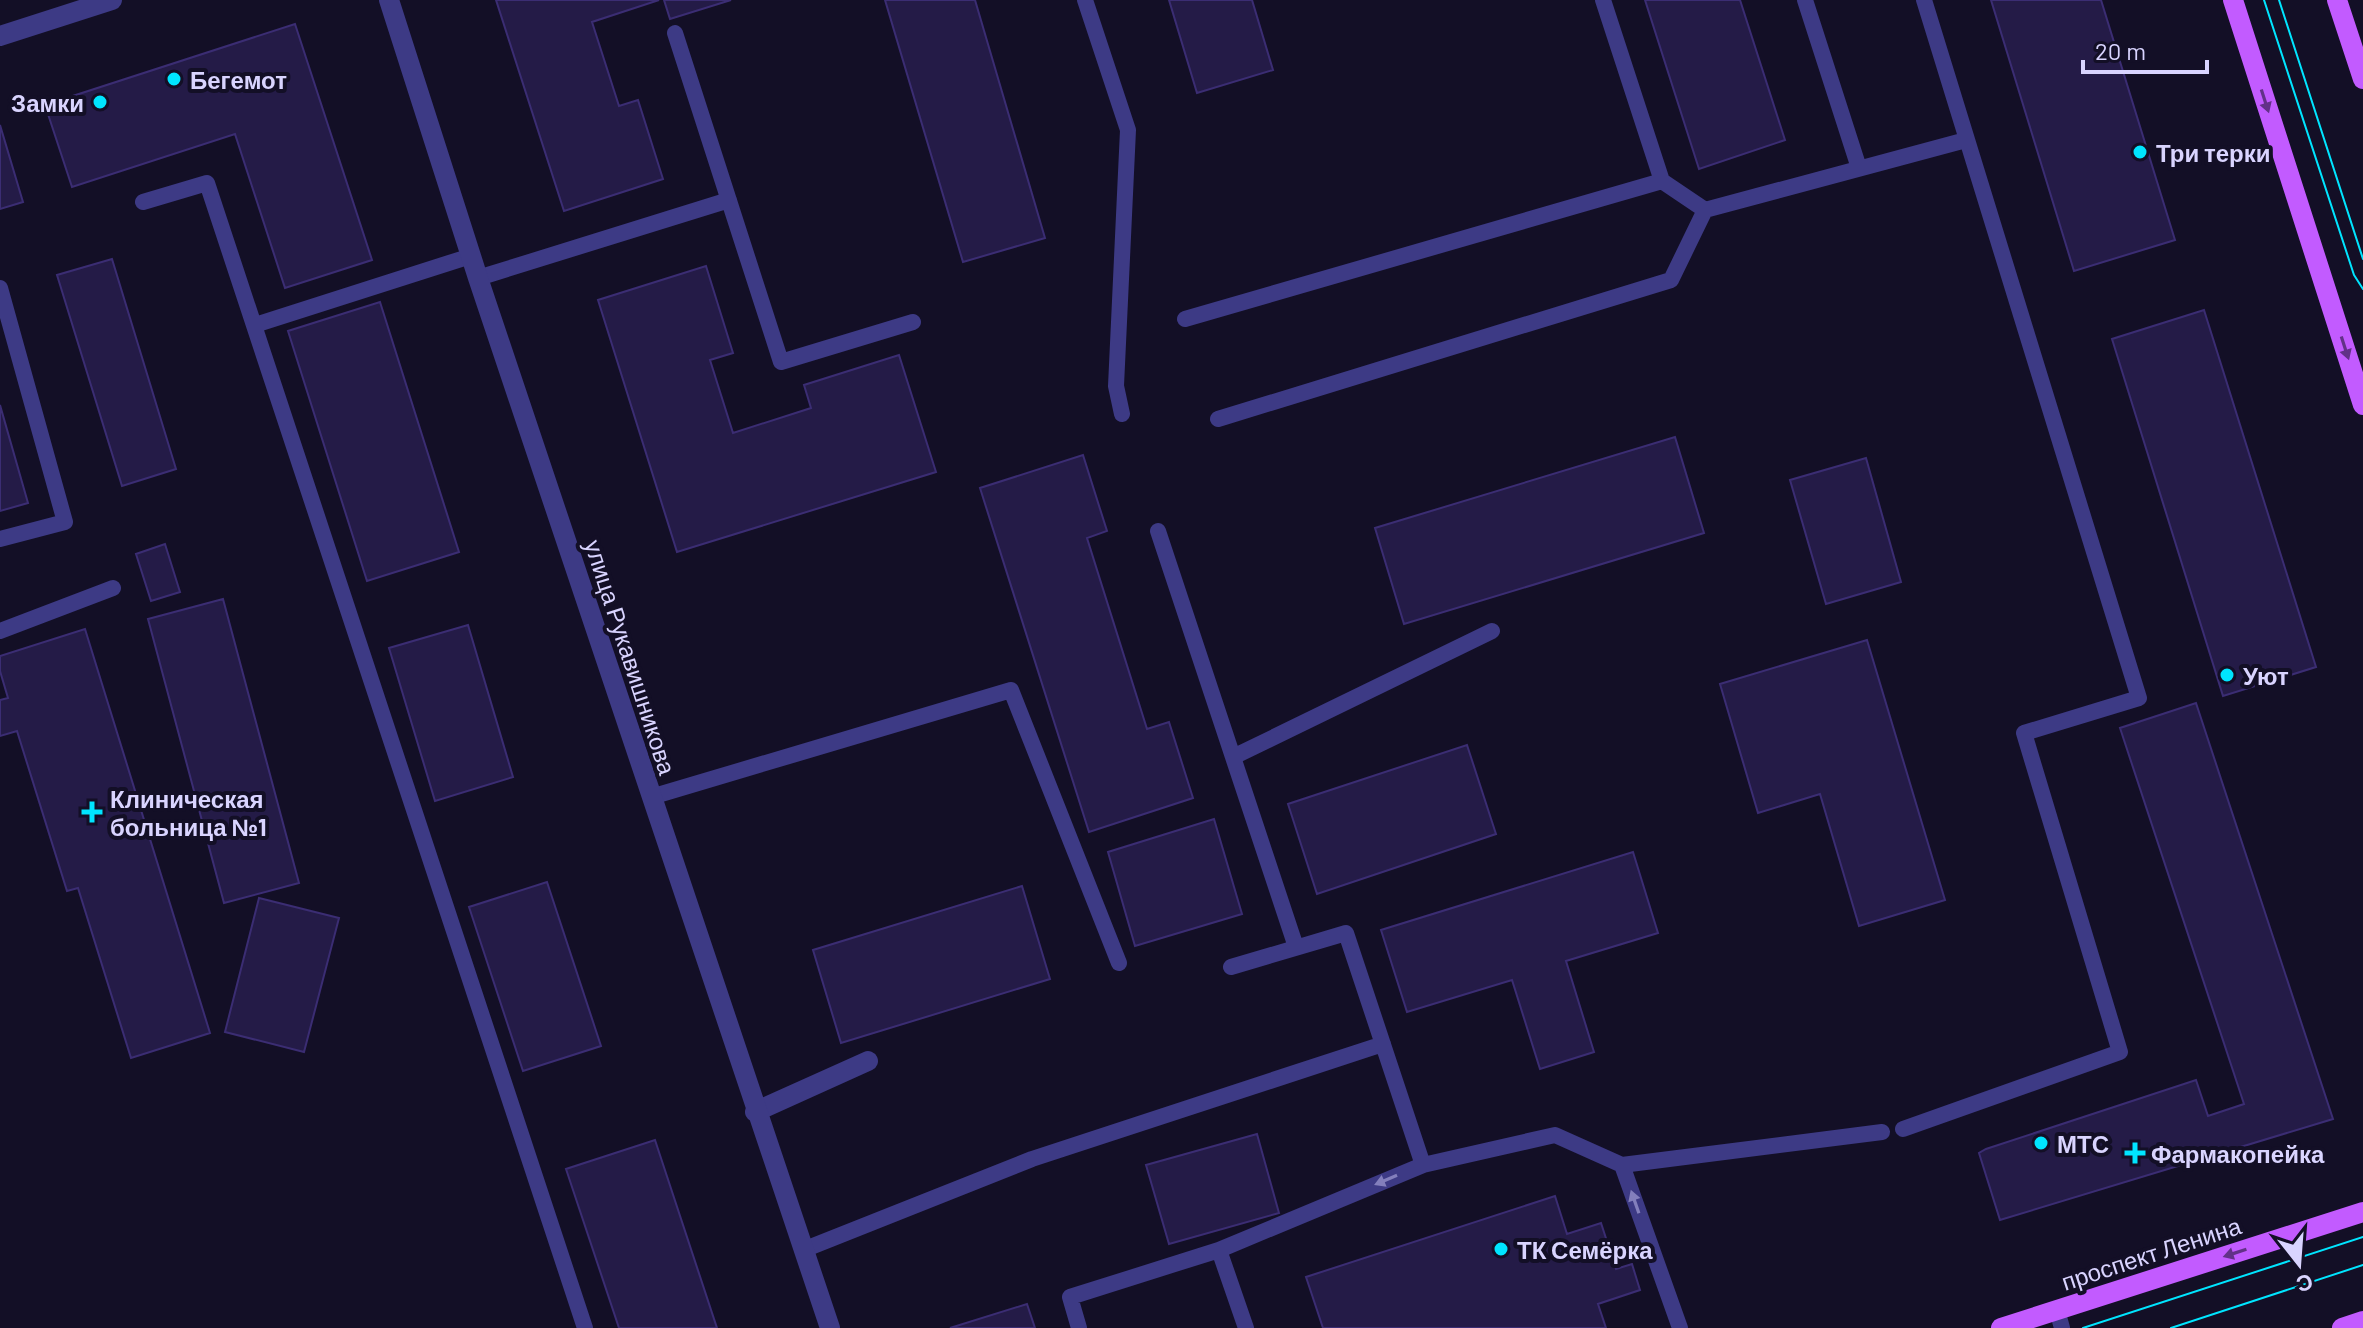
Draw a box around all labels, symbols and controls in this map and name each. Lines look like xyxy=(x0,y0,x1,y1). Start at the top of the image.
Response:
scale bar xyxy=(2083,24,2207,74)
text: 20 m xyxy=(2095,36,2146,65)
place label: Бегемот xyxy=(190,65,287,94)
marker: Бегемот xyxy=(165,70,183,88)
place label: Замки xyxy=(11,88,84,117)
one-way arrow xyxy=(2259,89,2272,113)
marker: Замки xyxy=(91,93,109,111)
place label: Три терки xyxy=(2156,138,2271,167)
marker: Три терки xyxy=(2131,143,2149,161)
one-way arrow xyxy=(2339,337,2351,361)
street label: улица Рукавишникова xyxy=(579,536,683,779)
place label: Уют xyxy=(2243,661,2289,690)
marker: Уют xyxy=(2218,666,2236,684)
place label: Клиническая больница №1 xyxy=(110,784,267,841)
marker: Клиническая больница №1 xyxy=(81,801,103,823)
place label: МТС xyxy=(2057,1129,2109,1158)
marker: МТС xyxy=(2032,1134,2050,1152)
place label: Фармакопейка xyxy=(2151,1139,2325,1168)
marker: Фармакопейка xyxy=(2126,1144,2144,1162)
one-way arrow xyxy=(1374,1174,1398,1187)
one-way arrow xyxy=(1628,1189,1641,1213)
street label: проспект Ленина xyxy=(2058,1210,2245,1296)
north arrow xyxy=(2259,1224,2339,1304)
place label: ТК Семёрка xyxy=(1517,1235,1653,1264)
marker: ТК Семёрка xyxy=(1492,1240,1510,1258)
one-way arrow xyxy=(2223,1247,2247,1260)
text: С xyxy=(2294,1269,2317,1299)

